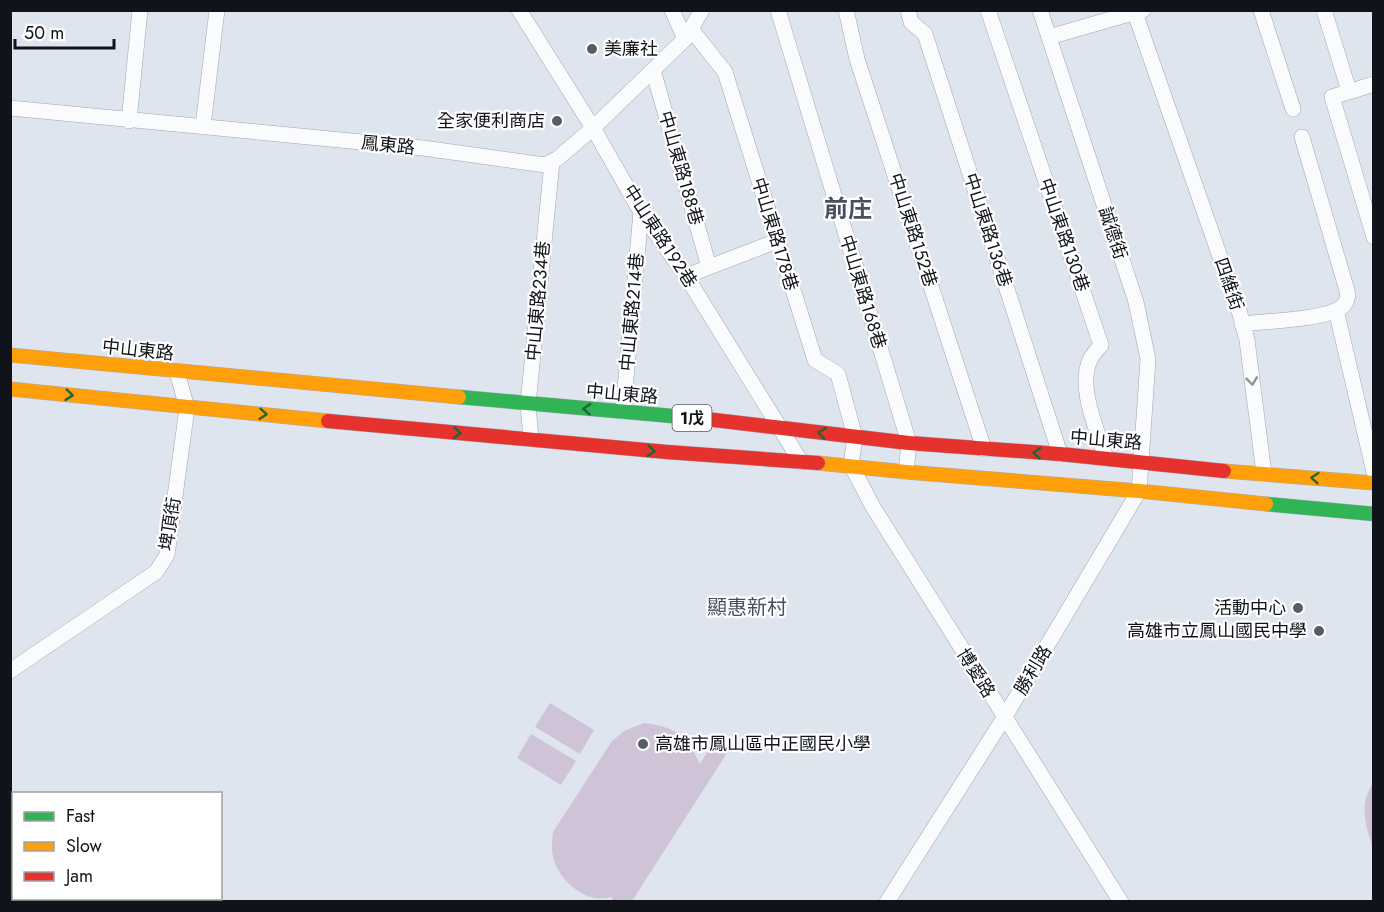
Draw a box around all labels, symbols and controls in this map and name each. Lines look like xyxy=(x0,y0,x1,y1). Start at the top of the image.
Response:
scale bar xyxy=(15,12,114,50)
text: 50 m xyxy=(24,20,64,46)
place label: 美廉社 xyxy=(604,36,658,62)
marker: 美廉社 xyxy=(585,42,599,56)
place label: 全家便利商店 xyxy=(437,108,545,134)
street label: 中山東路188巷 xyxy=(652,108,710,228)
marker: 全家便利商店 xyxy=(550,114,564,128)
street label: 鳳東路 xyxy=(360,129,416,161)
street label: 中山東路152巷 xyxy=(882,170,944,290)
street label: 中山東路136巷 xyxy=(957,170,1019,290)
street label: 中山東路178巷 xyxy=(745,174,805,294)
street label: 中山東路130巷 xyxy=(1032,175,1096,295)
street label: 中山東路192巷 xyxy=(617,179,703,293)
district label: 前庄 xyxy=(824,191,872,226)
street label: 誠德街 xyxy=(1092,203,1134,263)
street label: 中山東路168巷 xyxy=(833,232,893,352)
street label: 中山東路234巷 xyxy=(520,240,556,362)
street label: 中山東路214巷 xyxy=(614,252,650,372)
street label: 四維街 xyxy=(1208,254,1250,314)
street label: 中山東路 xyxy=(101,333,175,367)
one-way arrow xyxy=(1246,376,1258,386)
street label: 中山東路 xyxy=(585,378,659,410)
one-way arrow xyxy=(64,388,73,401)
one-way arrow xyxy=(582,402,591,415)
road number: 1戊 xyxy=(672,405,712,431)
one-way arrow xyxy=(258,407,267,420)
street label: 中山東路 xyxy=(1069,424,1143,456)
one-way arrow xyxy=(452,426,461,439)
one-way arrow xyxy=(818,427,827,439)
one-way arrow xyxy=(646,444,656,457)
one-way arrow xyxy=(1033,446,1042,459)
one-way arrow xyxy=(1311,472,1320,485)
street label: 埤頂街 xyxy=(153,495,187,553)
district label: 顯惠新村 xyxy=(707,593,787,622)
place label: 活動中心 xyxy=(1214,595,1286,621)
marker: 活動中心 xyxy=(1291,601,1305,615)
place label: 高雄市立鳳山國民中學 xyxy=(1127,618,1307,644)
marker: 高雄市立鳳山國民中學 xyxy=(1312,624,1326,638)
street label: 勝利路 xyxy=(1008,640,1058,700)
street label: 博愛路 xyxy=(951,643,1001,703)
place label: 高雄市鳳山區中正國民小學 xyxy=(655,731,871,757)
marker: 高雄市鳳山區中正國民小學 xyxy=(636,737,650,751)
legend xyxy=(12,792,222,900)
text: Fast xyxy=(66,803,95,829)
text: Slow xyxy=(66,833,103,859)
text: Jam xyxy=(64,863,93,889)

